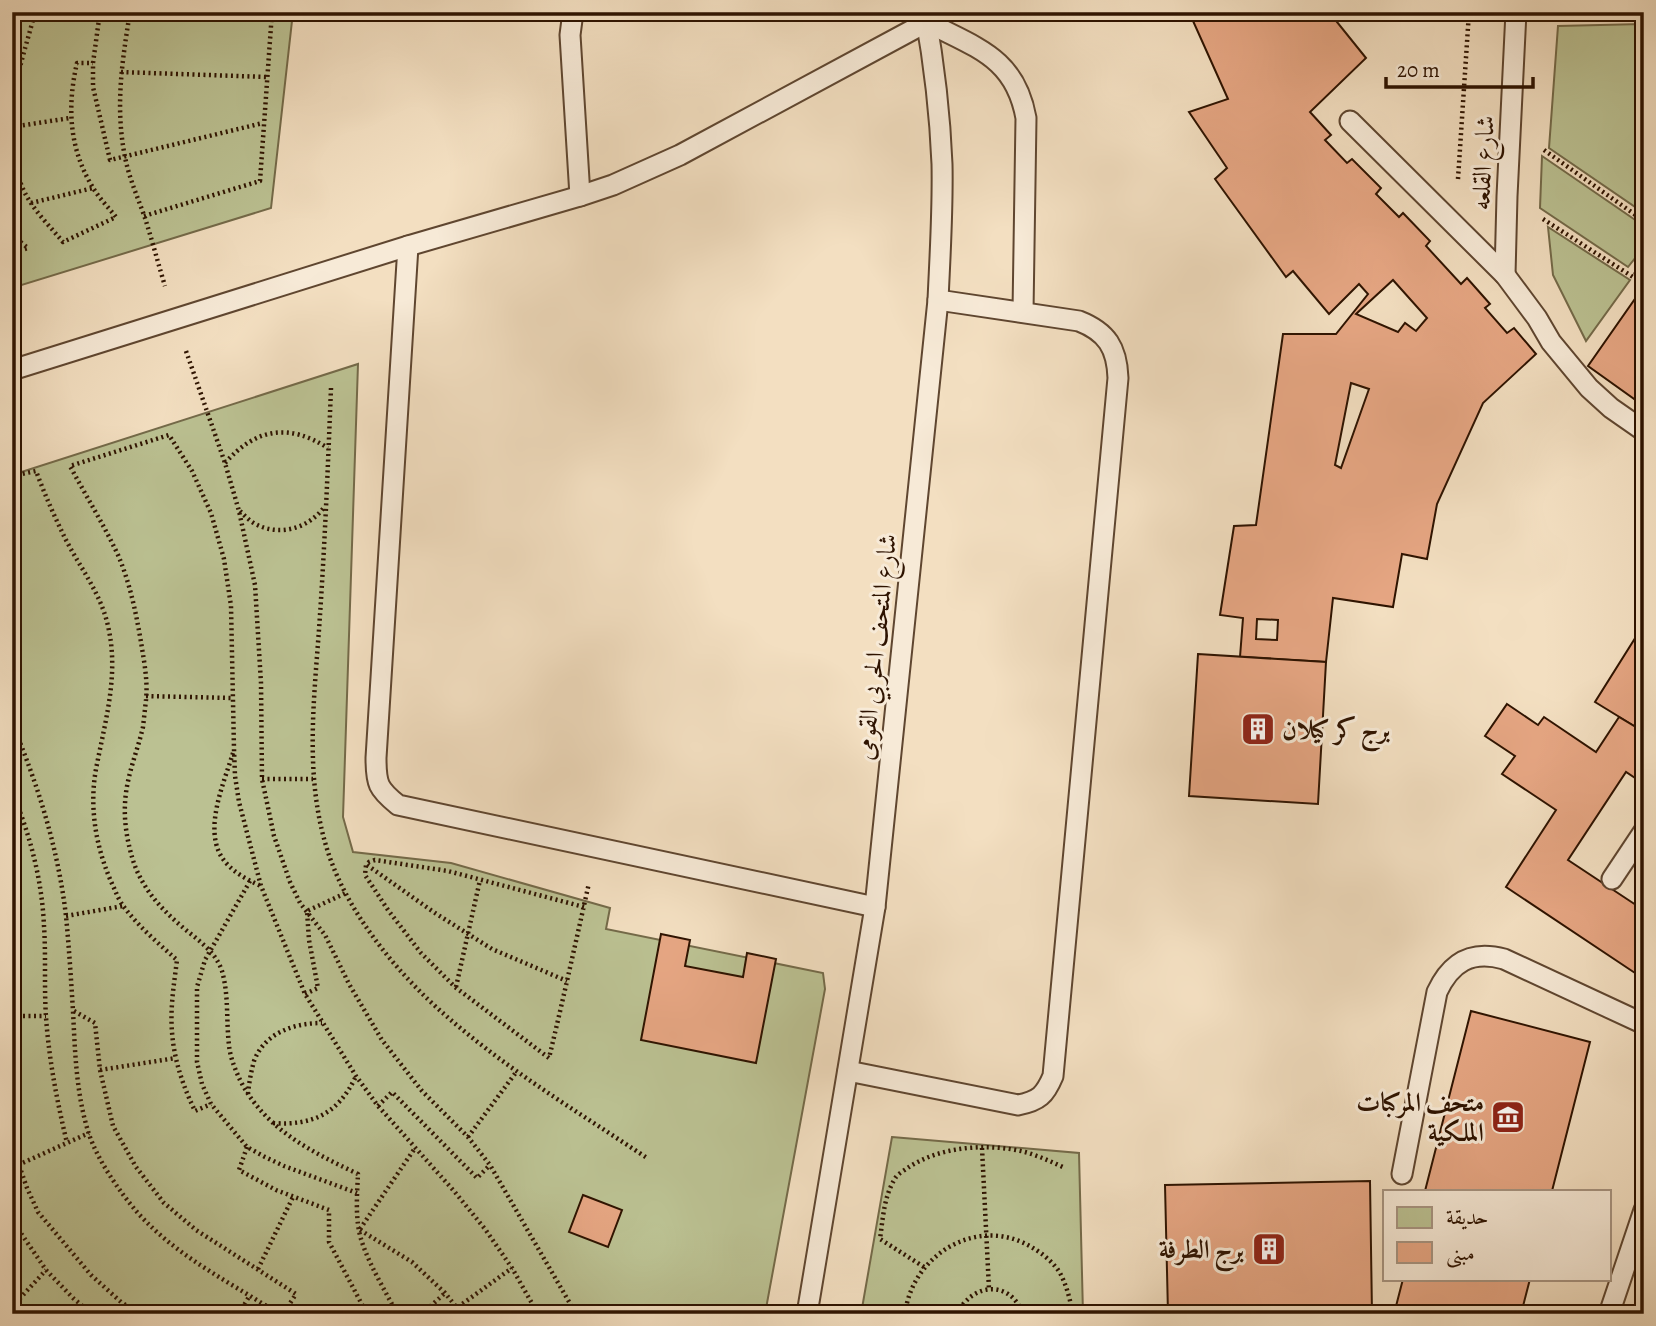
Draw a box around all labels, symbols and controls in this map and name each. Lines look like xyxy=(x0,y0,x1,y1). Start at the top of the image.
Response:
scale bar xyxy=(1386,46,1534,90)
text: 20 m xyxy=(1397,56,1440,84)
street label: شارع القلعه xyxy=(1463,115,1507,211)
street label: شارع المتحف الحربي القومى xyxy=(847,532,909,762)
building icon: برج كر كيلان xyxy=(1239,710,1277,748)
place label: برج كر كيلان xyxy=(1282,712,1391,752)
place label: متحف المركبات الملكية xyxy=(1356,1085,1484,1150)
museum icon: متحف المركبات الملكية xyxy=(1489,1098,1527,1136)
legend xyxy=(1383,1190,1610,1280)
text: حديقة xyxy=(1446,1203,1489,1231)
building icon: برج الطرفة xyxy=(1250,1230,1288,1268)
place label: برج الطرفة xyxy=(1159,1232,1244,1272)
text: مبنى xyxy=(1446,1239,1475,1268)

